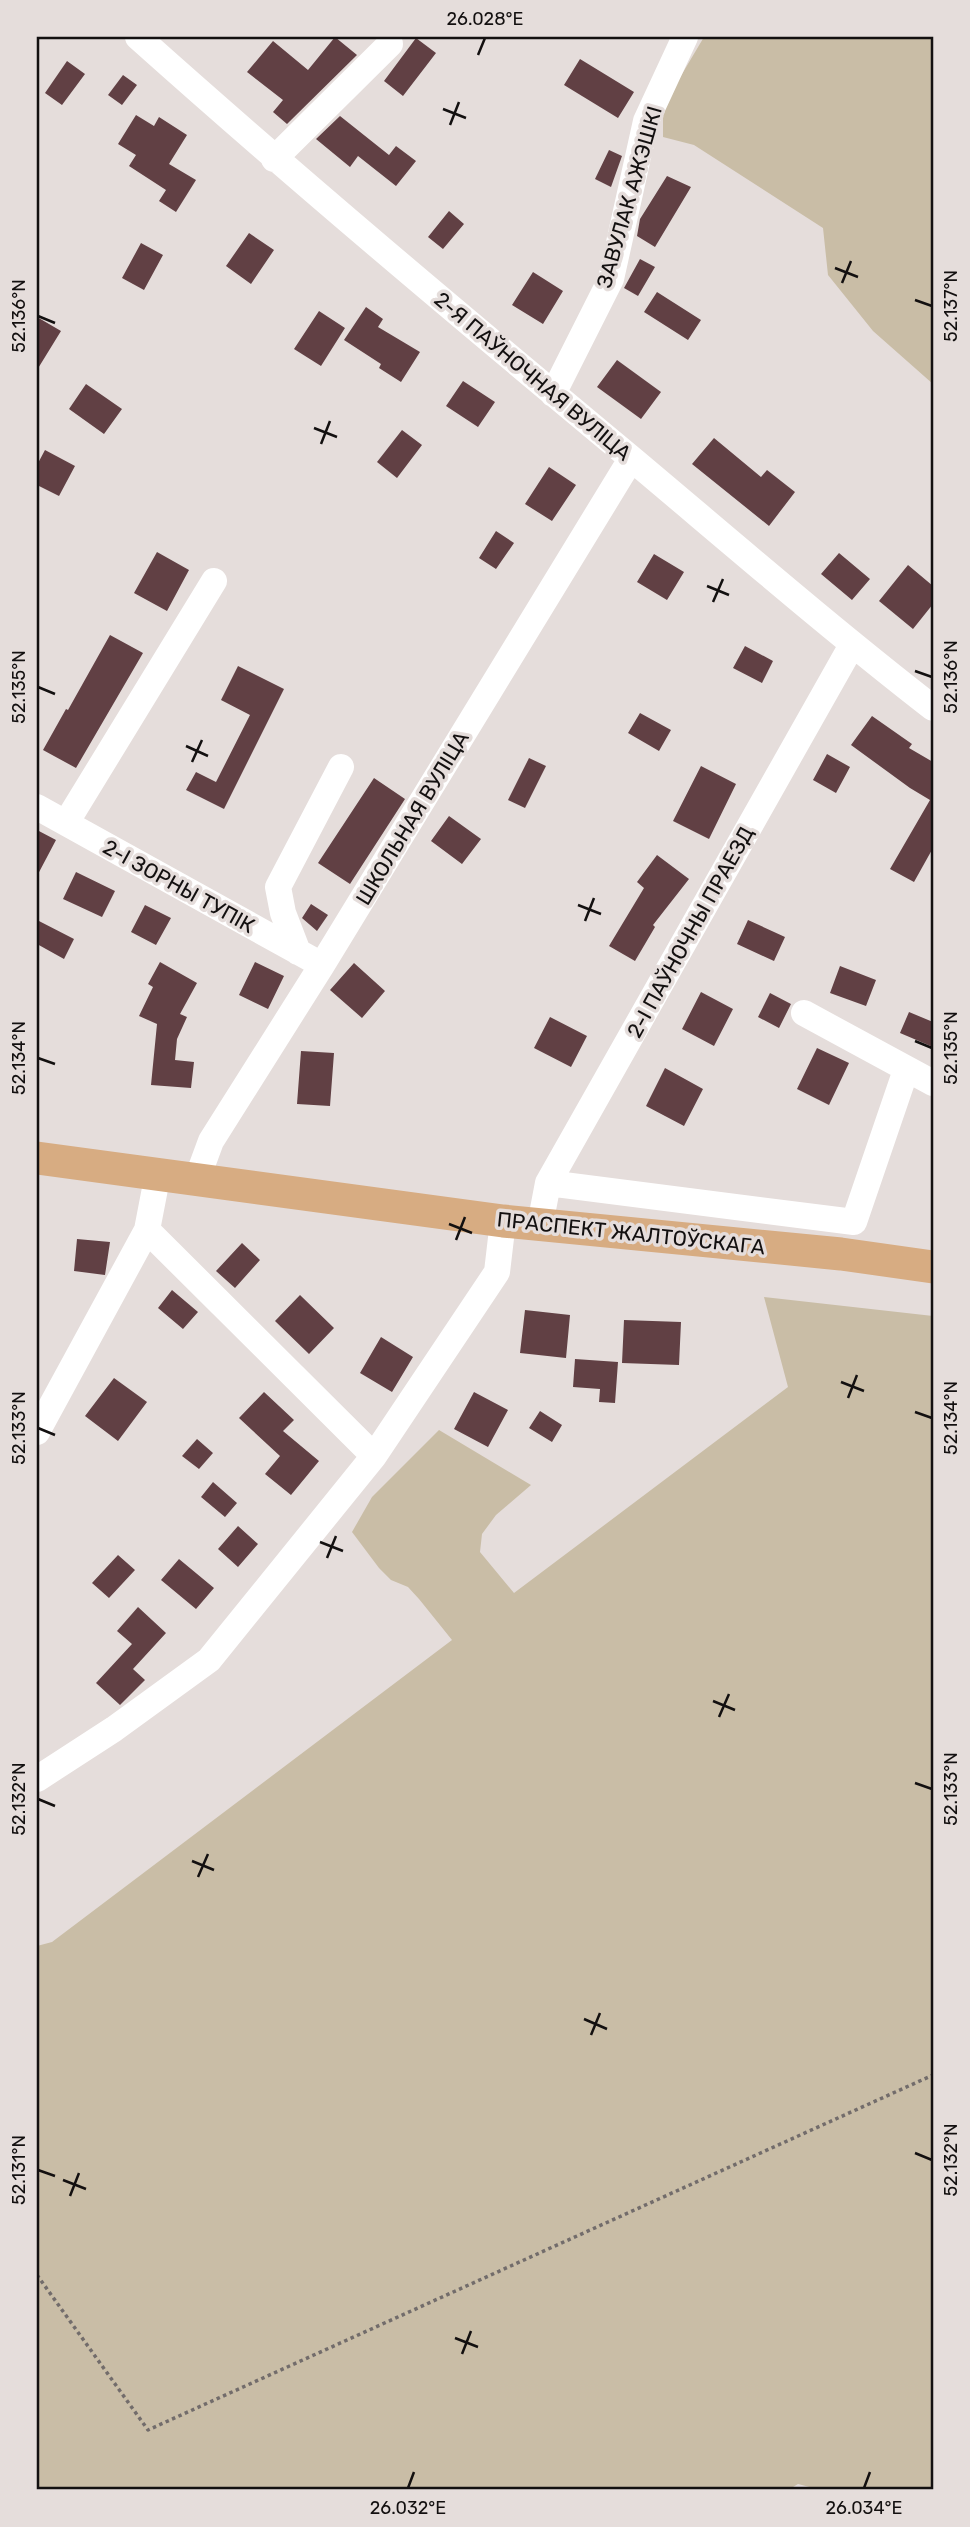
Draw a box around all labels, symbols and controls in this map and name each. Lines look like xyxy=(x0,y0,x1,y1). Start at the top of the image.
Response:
text: 26.028°E xyxy=(446,8,524,30)
street label: ЗАВУЛАК АЖЭШКІ xyxy=(591,103,667,291)
text: 52.137°N xyxy=(940,270,962,342)
text: 52.136°N xyxy=(8,279,30,353)
street label: 2-Я ПАЎНОЧНАЯ ВУЛІЦА xyxy=(430,286,636,466)
text: 52.136°N xyxy=(940,640,962,714)
text: 52.135°N xyxy=(8,650,30,724)
street label: ШКОЛЬНАЯ ВУЛІЦА xyxy=(350,727,474,909)
street label: 2-І ПАЎНОЧНЫ ПРАЕЗД xyxy=(621,822,759,1042)
street label: 2-І ЗОРНЫ ТУПІК xyxy=(99,834,259,938)
text: 52.135°N xyxy=(940,1011,962,1085)
text: 52.134°N xyxy=(8,1021,30,1095)
street label: ПРАСПЕКТ ЖАЛТОЎСКАГА xyxy=(496,1206,766,1260)
text: 52.134°N xyxy=(940,1381,962,1455)
text: 52.133°N xyxy=(8,1391,30,1465)
text: 52.133°N xyxy=(940,1752,962,1826)
text: 52.132°N xyxy=(8,1762,30,1836)
text: 52.132°N xyxy=(940,2123,962,2197)
text: 52.131°N xyxy=(8,2135,30,2205)
text: 26.032°E xyxy=(370,2497,446,2519)
text: 26.034°E xyxy=(826,2497,903,2519)

